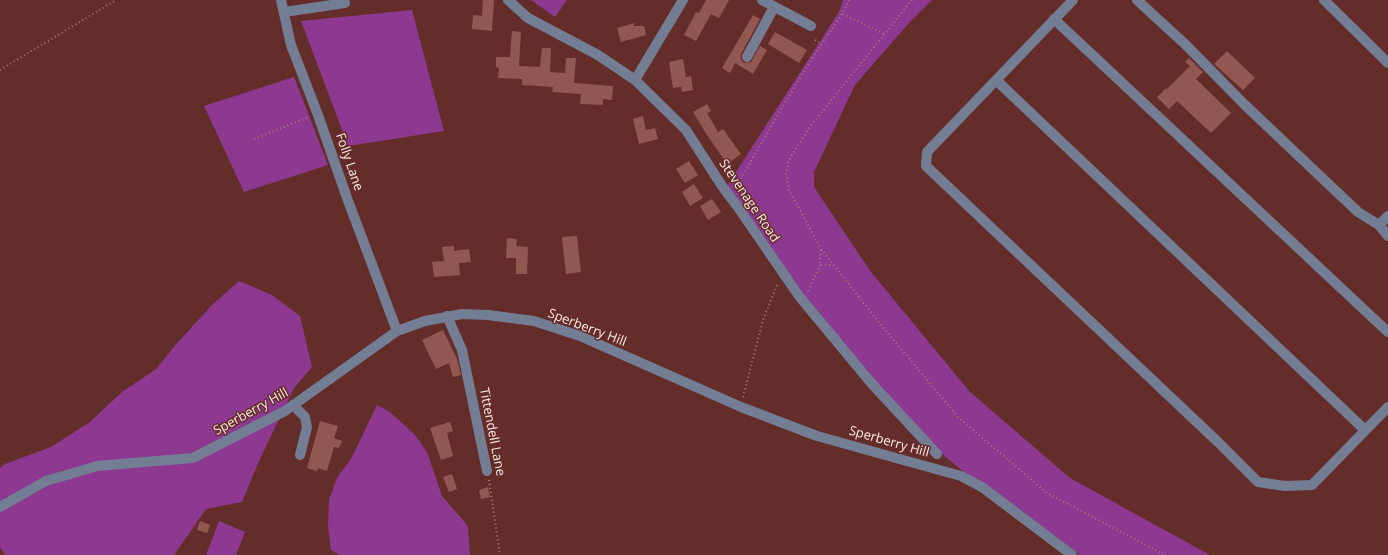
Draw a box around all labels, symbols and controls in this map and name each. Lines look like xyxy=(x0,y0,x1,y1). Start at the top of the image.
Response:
street label: Folly Lane xyxy=(332,131,366,193)
street label: Stevenage Road xyxy=(715,157,783,245)
street label: Sperberry Hill xyxy=(546,306,628,350)
street label: Sperberry Hill xyxy=(211,385,291,439)
street label: Tittendell Lane xyxy=(476,387,508,477)
street label: Sperberry Hill xyxy=(847,423,931,461)

